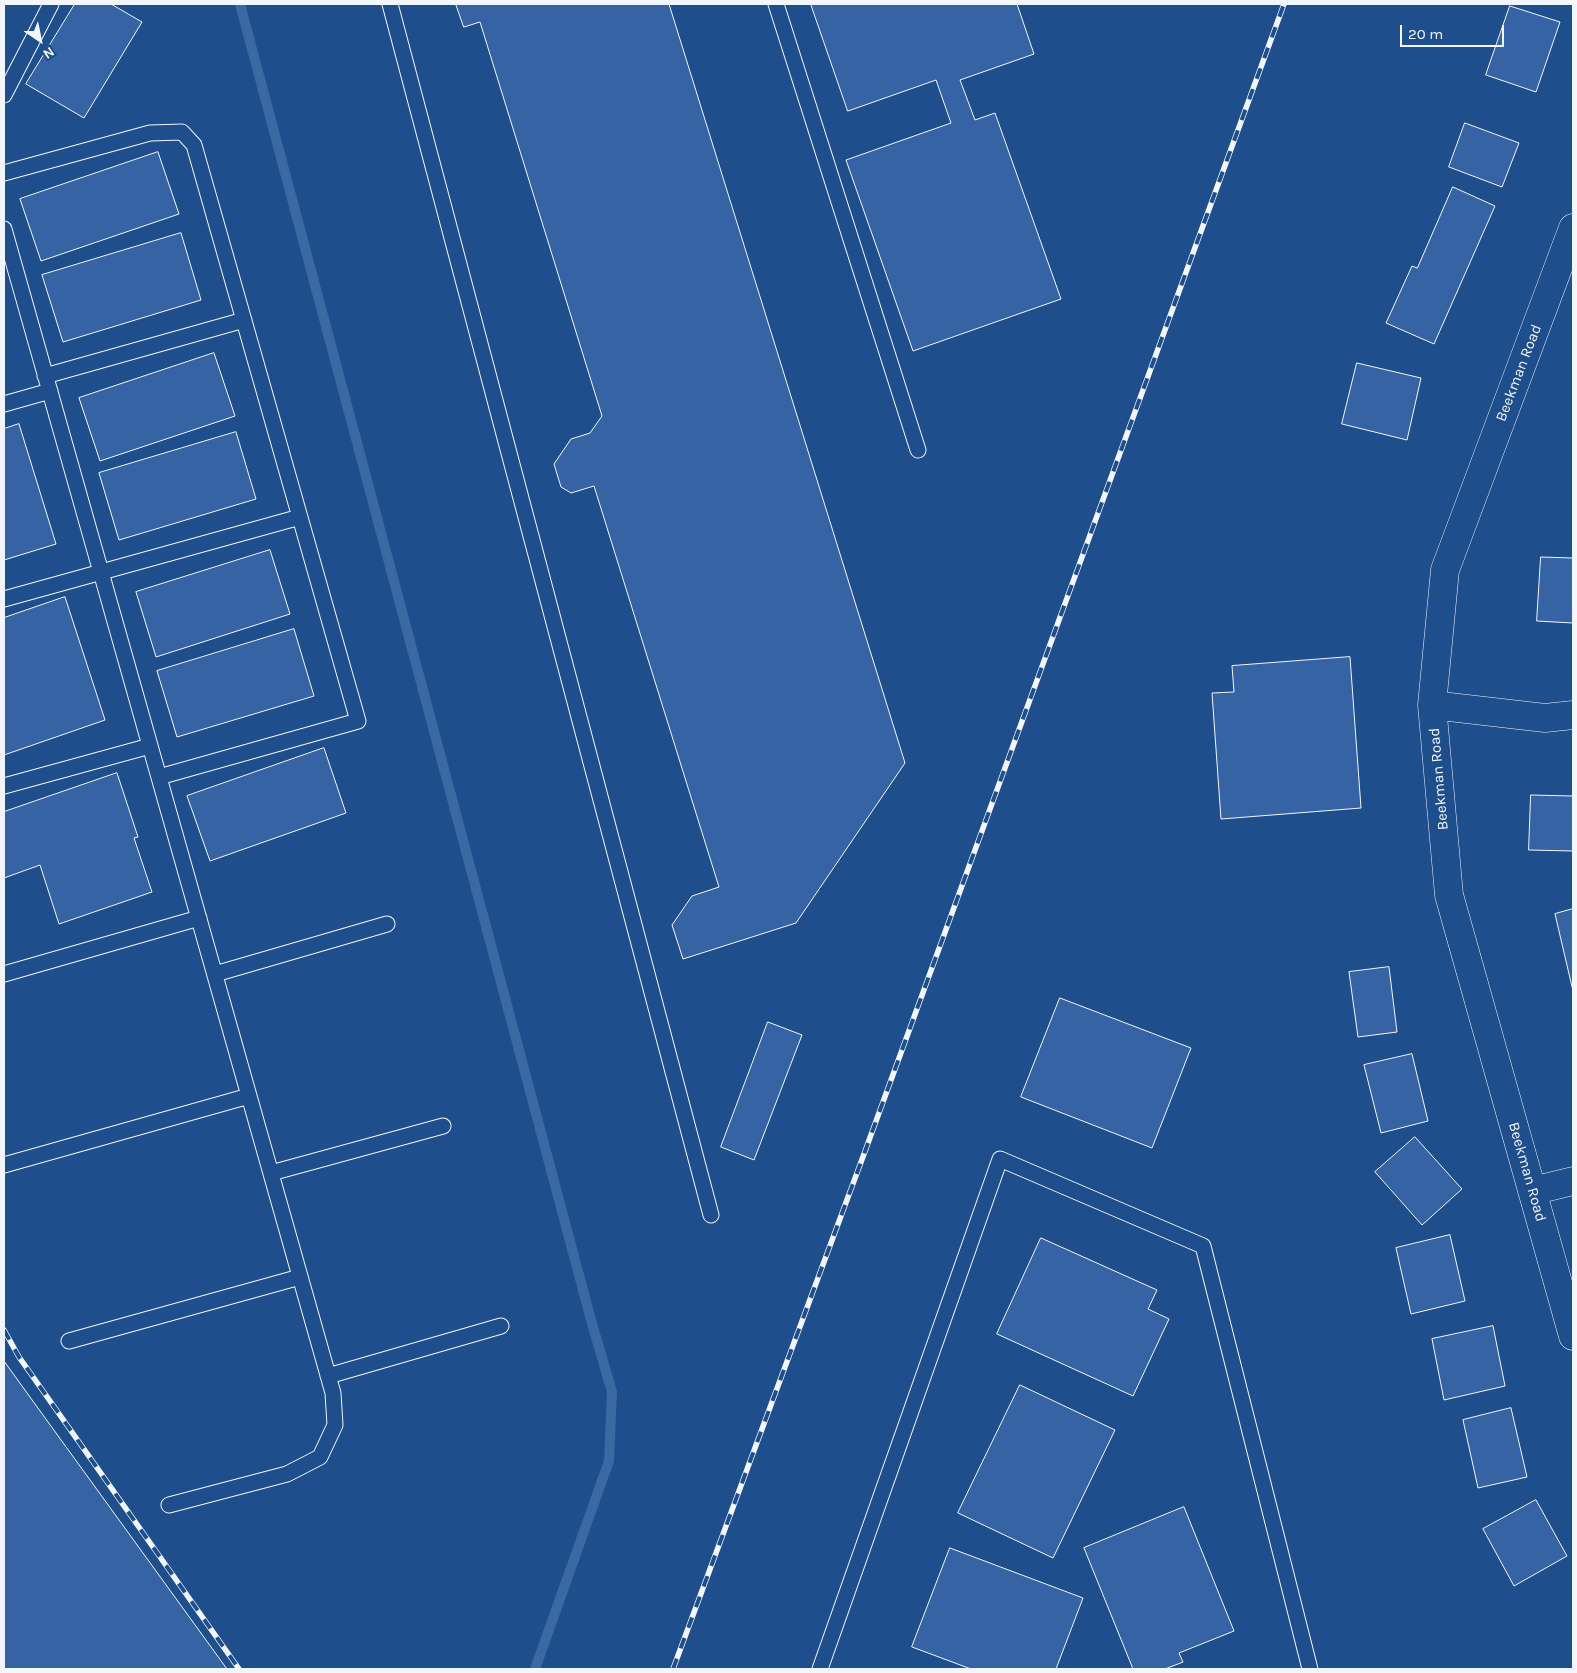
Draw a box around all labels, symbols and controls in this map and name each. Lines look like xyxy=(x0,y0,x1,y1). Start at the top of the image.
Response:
north arrow xyxy=(15,15,65,65)
scale bar xyxy=(1402,15,1506,47)
text: 20 m xyxy=(1408,25,1443,43)
text: N xyxy=(40,43,58,63)
street label: Beekman Road xyxy=(1492,322,1546,424)
street label: Beekman Road xyxy=(1426,727,1452,831)
street label: Beekman Road xyxy=(1504,1120,1550,1224)

